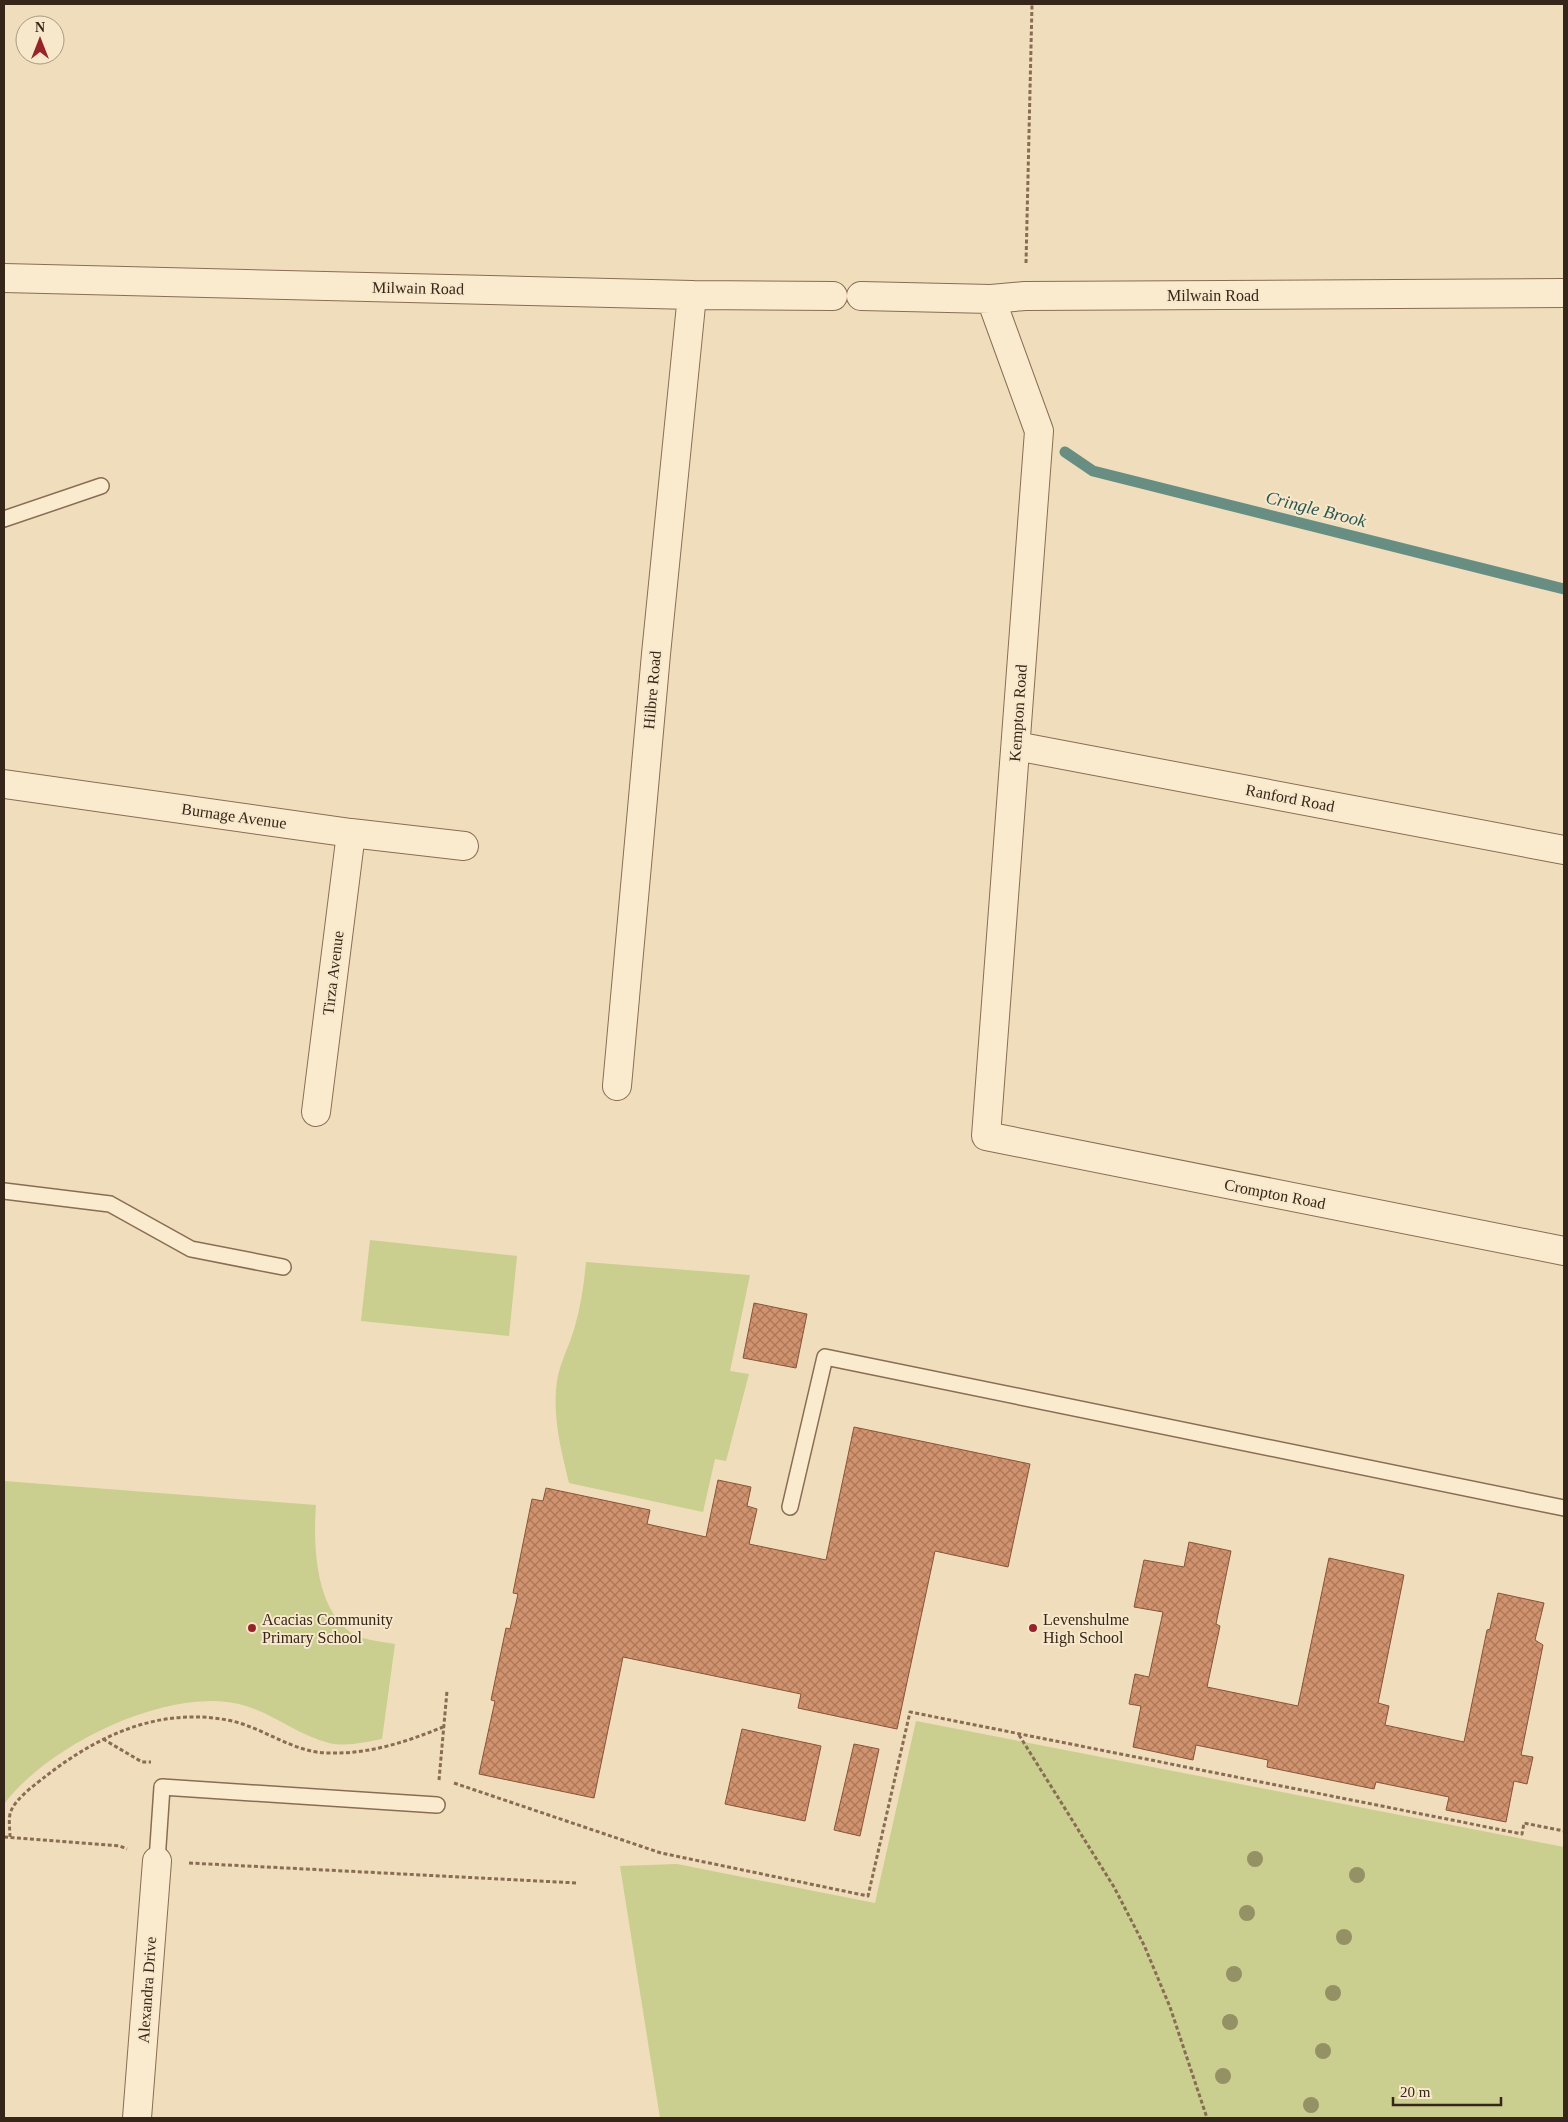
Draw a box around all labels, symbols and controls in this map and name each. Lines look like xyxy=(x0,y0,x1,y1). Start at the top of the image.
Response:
north arrow xyxy=(15,15,65,65)
text: N xyxy=(35,20,45,35)
street label: Milwain Road xyxy=(372,279,464,297)
street label: Milwain Road xyxy=(1167,287,1259,304)
water label: Cringle Brook xyxy=(1264,487,1369,531)
street label: Hilbre Road xyxy=(640,650,664,730)
street label: Kempton Road xyxy=(1006,664,1031,762)
street label: Ranford Road xyxy=(1244,781,1336,815)
street label: Burnage Avenue xyxy=(180,800,288,833)
street label: Tirza Avenue xyxy=(319,930,347,1016)
street label: Crompton Road xyxy=(1223,1176,1327,1213)
place label: Acacias Community Primary School xyxy=(262,1611,393,1647)
place label: Levenshulme High School xyxy=(1043,1611,1129,1647)
marker: Acacias Community Primary School xyxy=(246,1622,258,1634)
marker: Levenshulme High School xyxy=(1027,1622,1039,1634)
street label: Alexandra Drive xyxy=(135,1936,159,2044)
scale bar xyxy=(1393,2074,1500,2106)
text: 20 m xyxy=(1400,2084,1431,2100)

